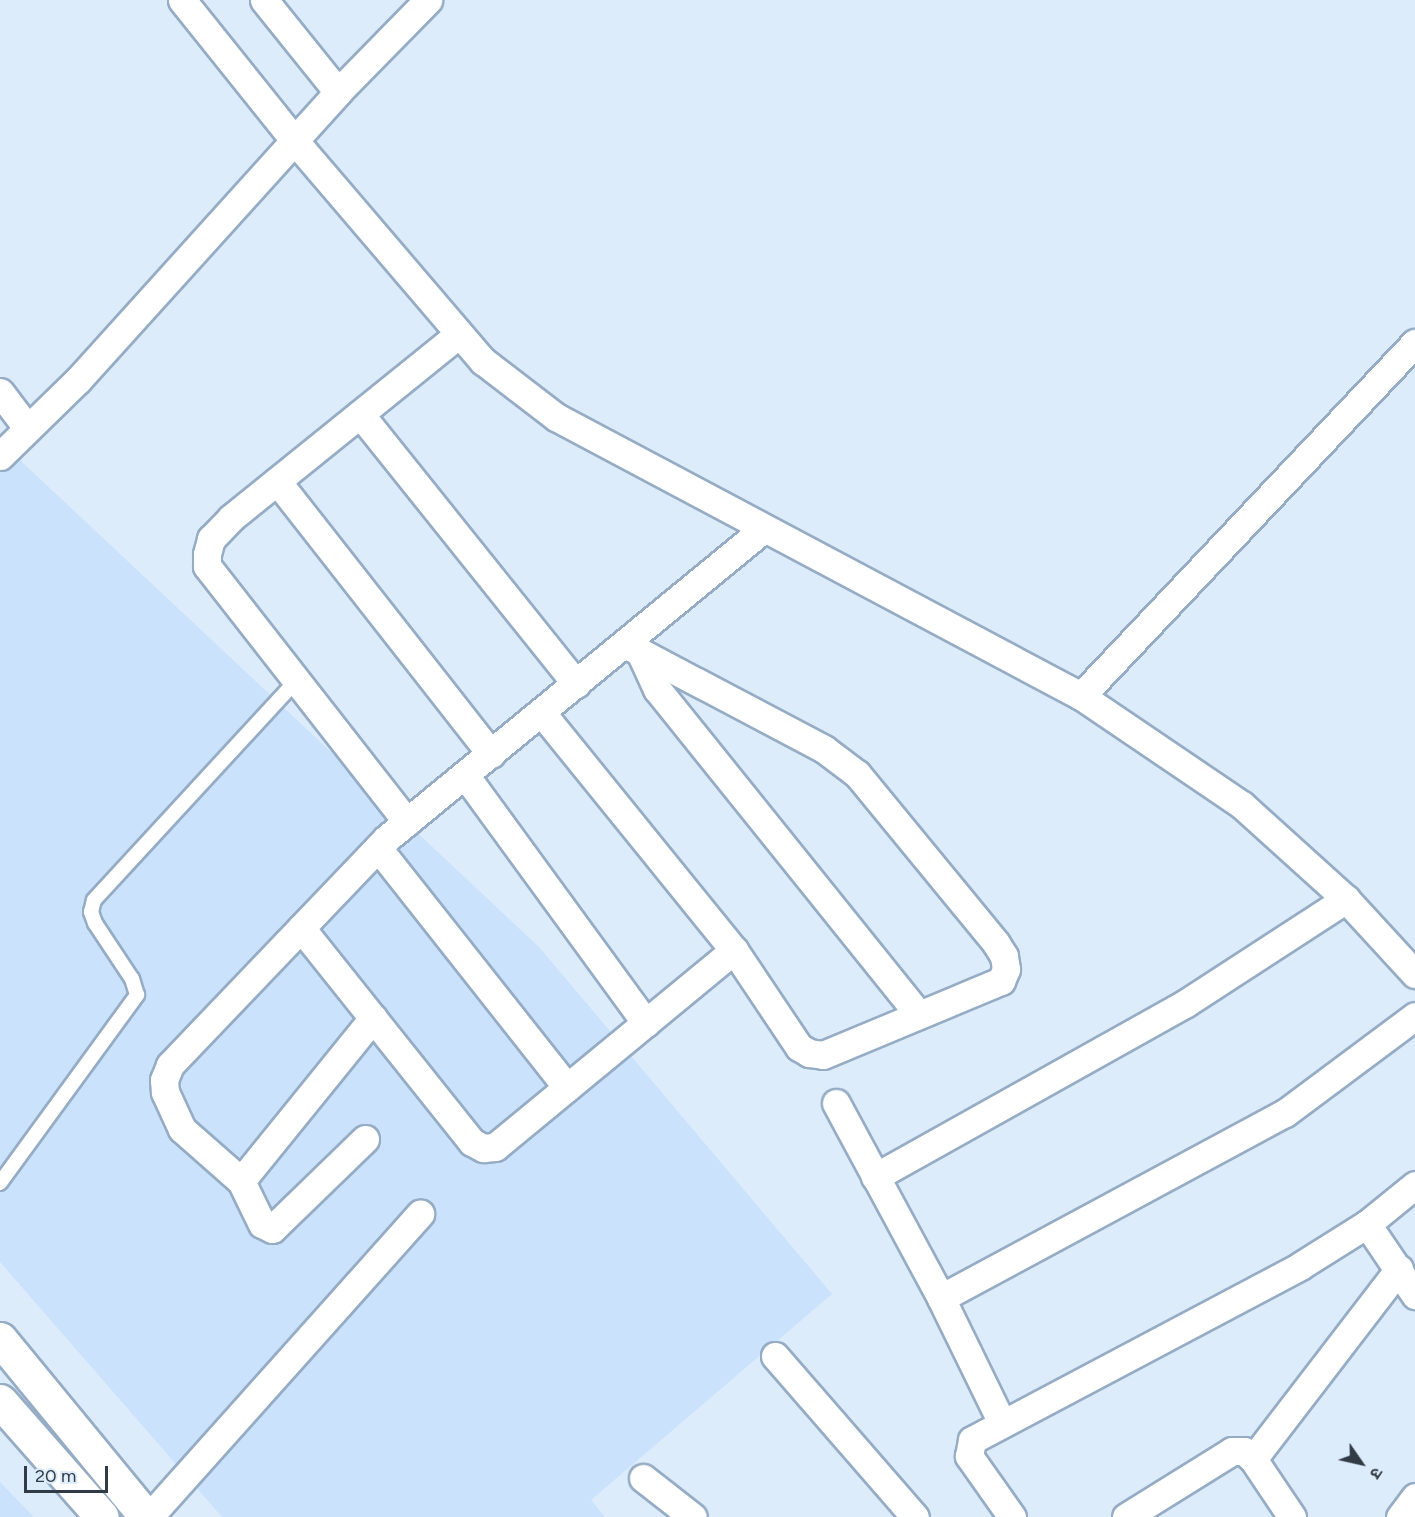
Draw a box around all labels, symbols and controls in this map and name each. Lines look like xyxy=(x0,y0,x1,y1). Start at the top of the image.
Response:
north arrow xyxy=(1331,1433,1391,1493)
scale bar xyxy=(27,1454,111,1492)
text: उ xyxy=(1366,1464,1387,1483)
text: 20 m xyxy=(35,1465,76,1487)

